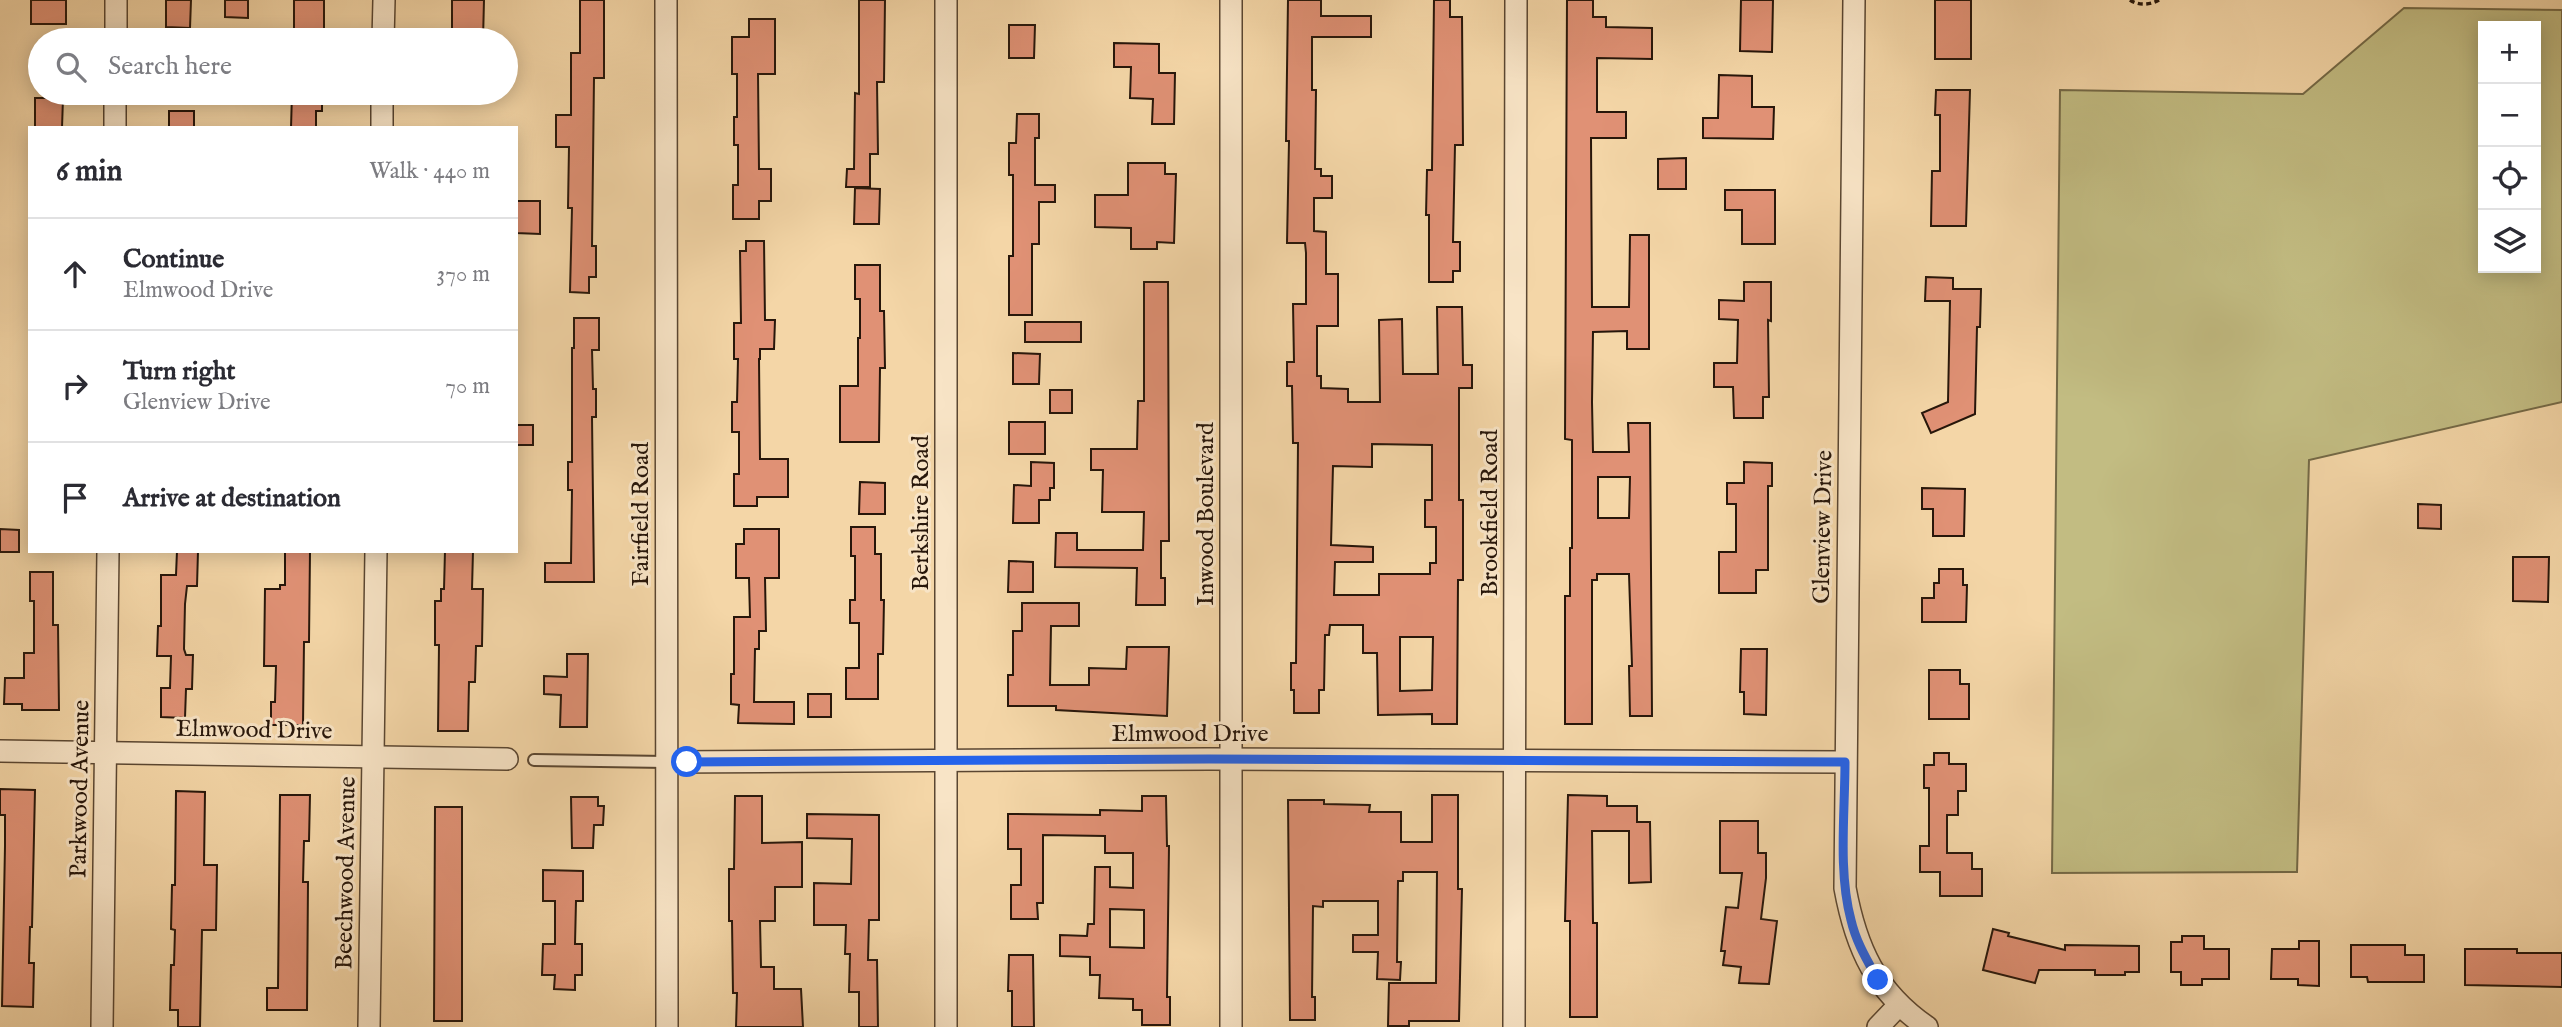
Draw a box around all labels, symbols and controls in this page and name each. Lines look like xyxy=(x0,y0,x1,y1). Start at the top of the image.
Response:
map controls xyxy=(2478,21,2541,273)
button: + xyxy=(2478,21,2541,84)
search box xyxy=(28,28,518,105)
icon: search xyxy=(52,48,90,86)
text: Search here xyxy=(108,50,232,83)
button: − xyxy=(2478,84,2541,147)
button: locate xyxy=(2478,147,2541,210)
text: 6 min xyxy=(56,153,122,191)
text: Walk · 440 m xyxy=(369,157,490,186)
button: layers xyxy=(2478,210,2541,273)
text: Continue xyxy=(123,243,224,276)
icon: ahead xyxy=(56,255,94,293)
text: 370 m xyxy=(437,260,490,289)
text: Elmwood Drive xyxy=(123,276,273,305)
text: Turn right xyxy=(123,355,236,388)
icon: right xyxy=(56,367,94,405)
text: 70 m xyxy=(445,372,490,401)
text: Glenview Drive xyxy=(123,388,271,417)
street label: Inwood Boulevard xyxy=(1191,422,1222,606)
street label: Brookfield Road xyxy=(1475,429,1506,597)
street label: Berkshire Road xyxy=(906,435,937,591)
street label: Fairfield Road xyxy=(626,442,657,586)
street label: Glenview Drive xyxy=(1807,450,1840,604)
icon: arrive xyxy=(56,479,94,517)
text: Arrive at destination xyxy=(123,482,341,515)
street label: Parkwood Avenue xyxy=(63,700,98,878)
street label: Elmwood Drive xyxy=(175,714,333,747)
street label: Elmwood Drive xyxy=(1112,719,1268,750)
route start xyxy=(671,746,702,777)
street label: Beechwood Avenue xyxy=(329,776,364,970)
route end xyxy=(1862,964,1893,995)

